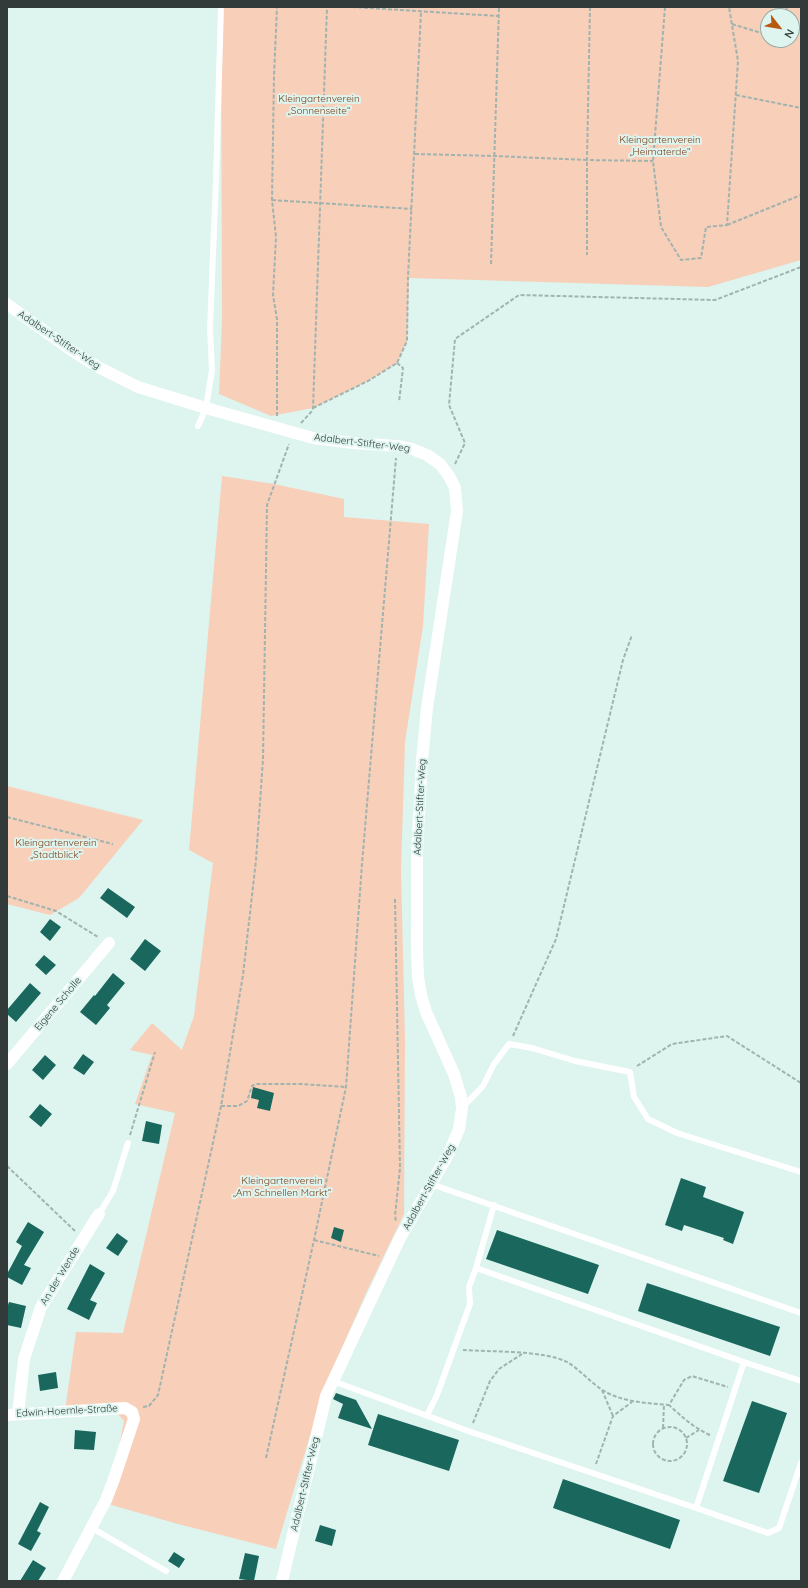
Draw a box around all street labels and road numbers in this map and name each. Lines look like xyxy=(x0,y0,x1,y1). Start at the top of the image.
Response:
street label: Adalbert-Stifter-Weg xyxy=(16,308,102,372)
street label: Adalbert-Stifter-Weg xyxy=(313,431,411,455)
street label: Adalbert-Stifter-Weg xyxy=(411,758,429,856)
street label: Eigene Scholle xyxy=(32,975,84,1033)
street label: Adalbert-Stifter-Weg xyxy=(400,1142,458,1232)
street label: An der Wende xyxy=(38,1245,82,1307)
street label: Edwin-Hoernle-Straße xyxy=(16,1402,118,1420)
street label: Adalbert-Stifter-Weg xyxy=(288,1436,322,1532)

